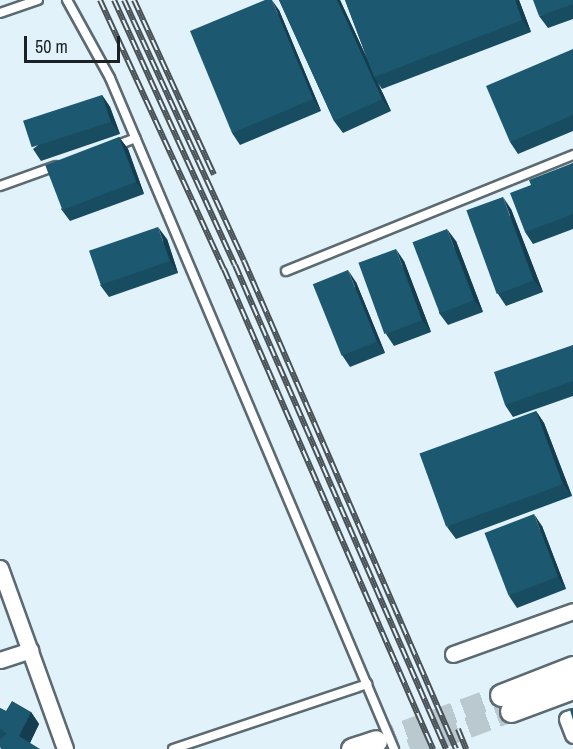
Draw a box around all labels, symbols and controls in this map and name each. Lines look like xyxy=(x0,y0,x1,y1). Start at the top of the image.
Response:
scale bar xyxy=(27,24,123,62)
text: 50 m xyxy=(35,34,68,59)

